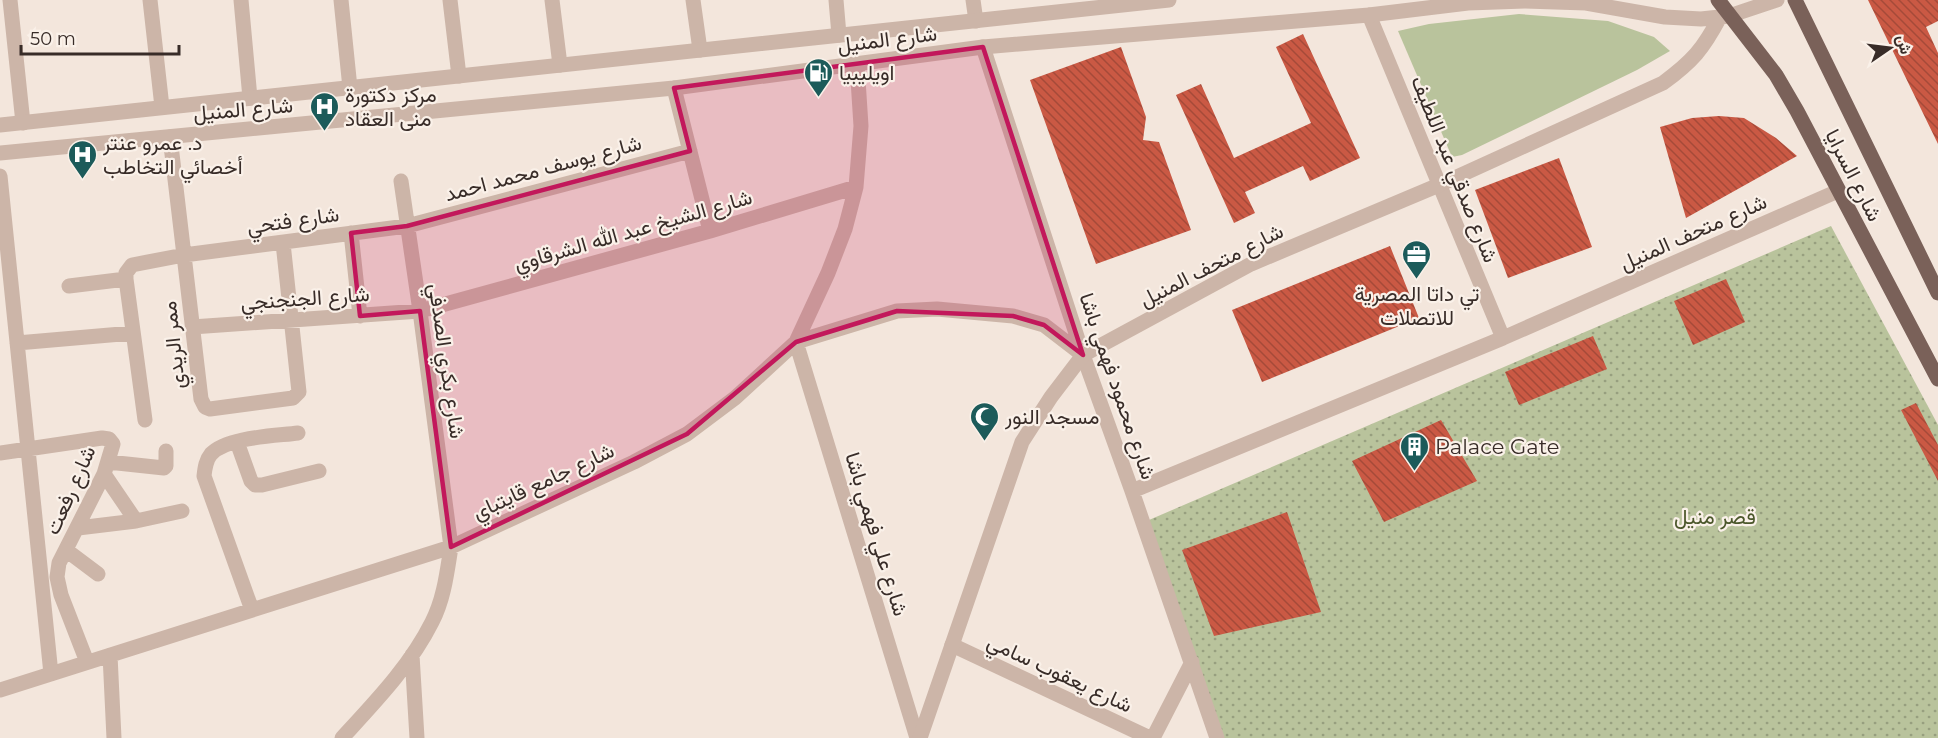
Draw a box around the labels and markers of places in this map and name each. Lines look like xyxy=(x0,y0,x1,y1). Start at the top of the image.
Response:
fuel station icon: اويليبيا xyxy=(802,56,834,98)
place label: اويليبيا xyxy=(839,60,894,86)
place label: مركز دكتورة منى العقاد xyxy=(345,82,437,131)
hospital icon: مركز دكتورة منى العقاد xyxy=(308,90,340,132)
place label: د. عمرو عنتر أخصائي التخاطب xyxy=(102,130,243,184)
hospital icon: د. عمرو عنتر أخصائي التخاطب xyxy=(66,138,98,180)
office icon: تي داتا المصرية للاتصلات xyxy=(1401,238,1433,280)
place label: تي داتا المصرية للاتصلات xyxy=(1355,281,1480,330)
mosque icon: مسجد النور xyxy=(968,400,1000,442)
place label: مسجد النور xyxy=(1004,404,1099,430)
building icon: Palace Gate xyxy=(1398,430,1430,472)
place label: Palace Gate xyxy=(1435,434,1559,459)

